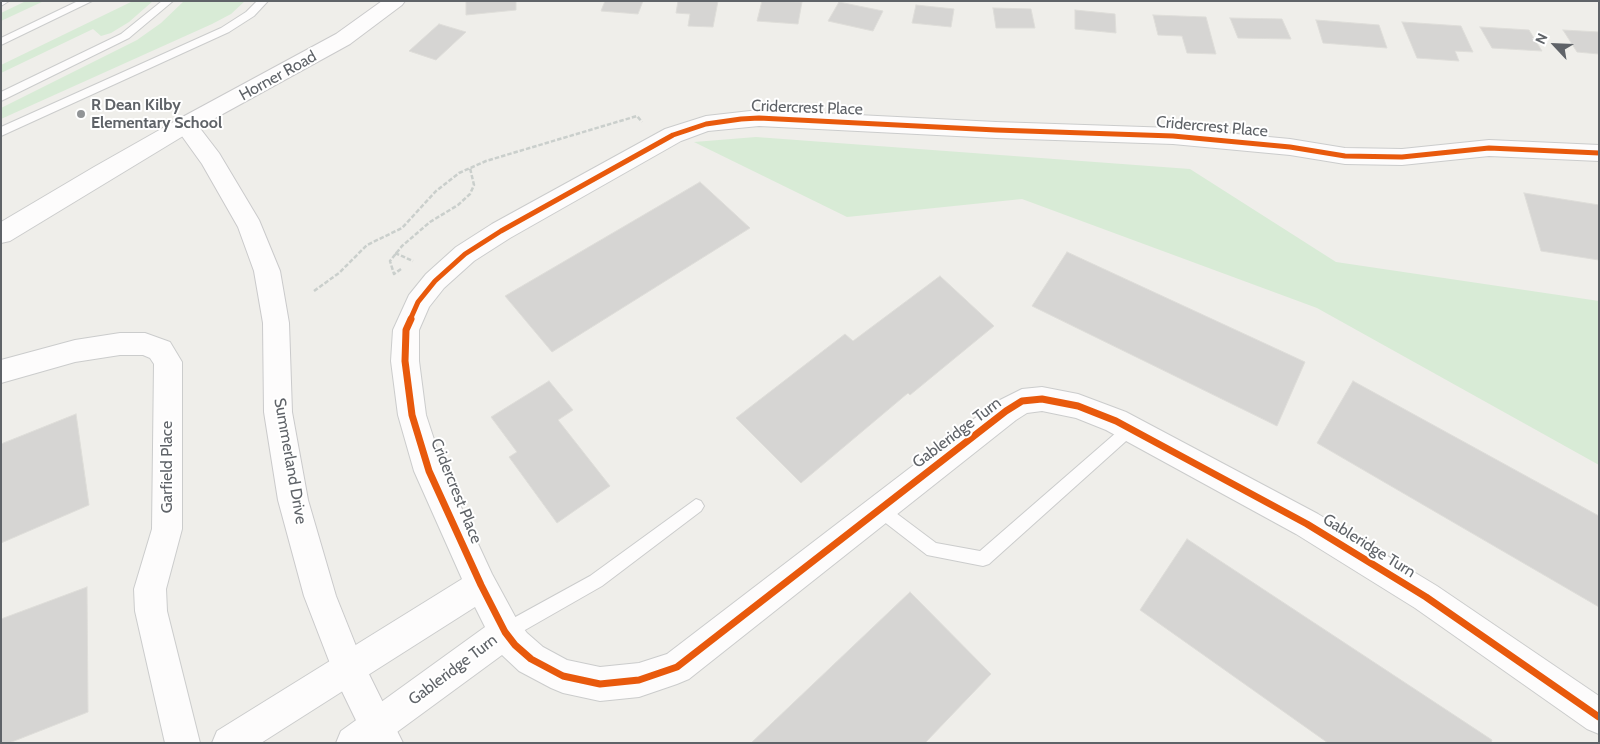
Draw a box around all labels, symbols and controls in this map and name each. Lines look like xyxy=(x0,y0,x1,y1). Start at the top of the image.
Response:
north arrow xyxy=(1530,20,1580,70)
text: N xyxy=(1531,30,1552,47)
street label: Horner Road xyxy=(236,47,320,105)
place label: R Dean Kilby Elementary School xyxy=(91,95,222,133)
street label: Cridercrest Place xyxy=(751,96,863,120)
marker: R Dean Kilby Elementary School xyxy=(75,108,87,120)
street label: Cridercrest Place xyxy=(1155,113,1269,141)
street label: Gableridge Turn xyxy=(909,393,1005,473)
street label: Summerland Drive xyxy=(269,396,311,526)
street label: Garfield Place xyxy=(157,421,177,513)
street label: Cridercrest Place xyxy=(426,436,486,546)
street label: Gableridge Turn xyxy=(1319,510,1419,582)
street label: Gableridge Turn xyxy=(405,630,501,710)

